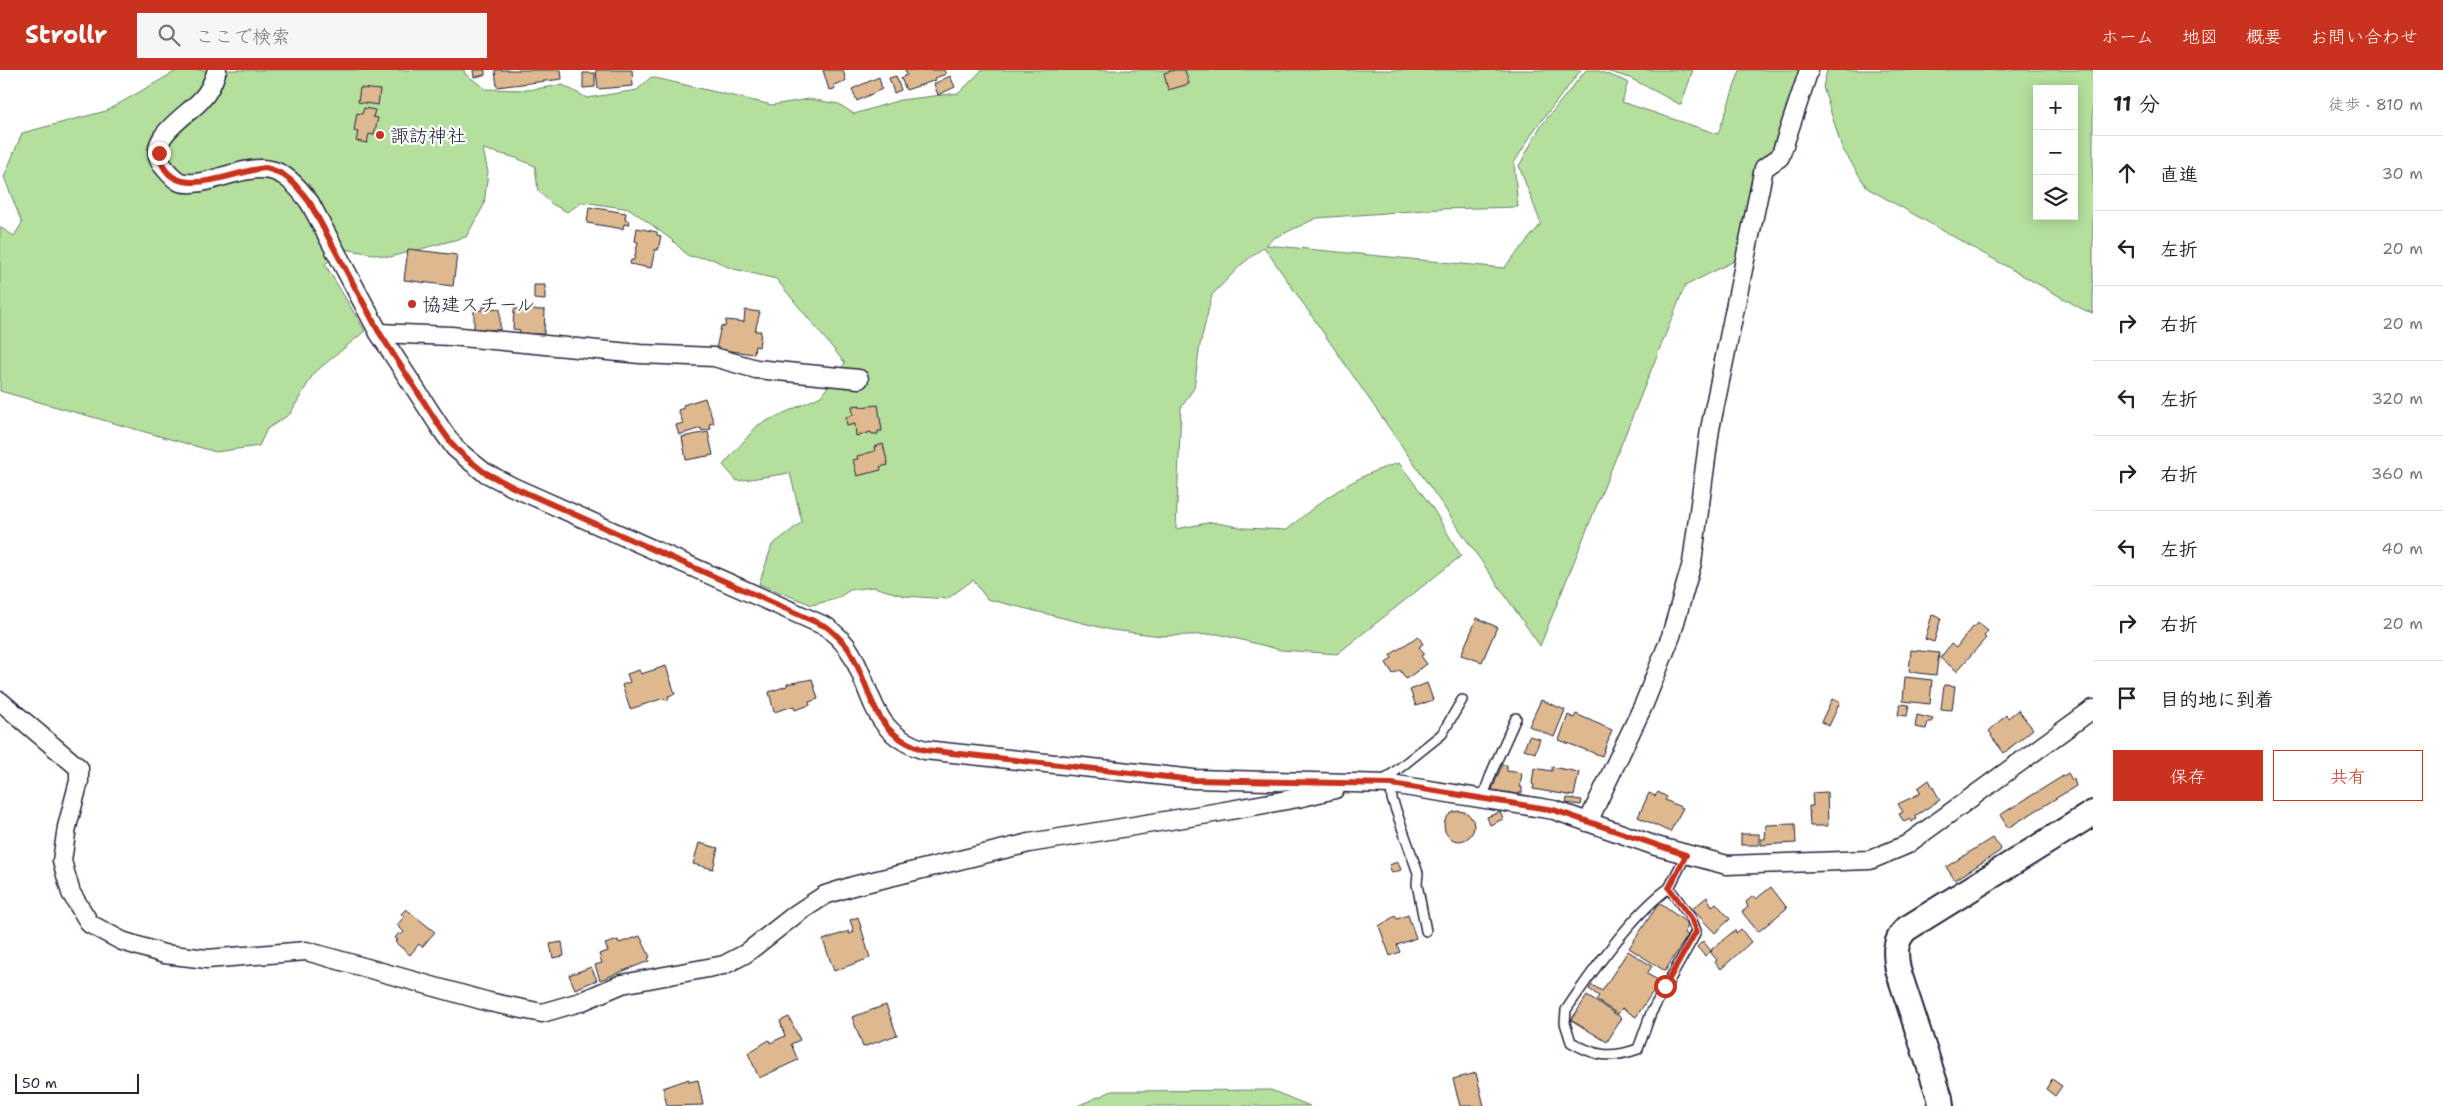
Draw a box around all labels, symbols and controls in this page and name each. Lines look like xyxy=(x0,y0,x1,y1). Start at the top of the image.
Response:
search box xyxy=(137,13,487,58)
text: Strollr xyxy=(25,19,107,51)
icon: search xyxy=(155,21,183,49)
text: ここで検索 xyxy=(195,24,290,49)
text: ホーム xyxy=(2101,25,2154,49)
text: 地図 xyxy=(2182,25,2218,49)
text: 概要 xyxy=(2246,25,2282,49)
text: お問い合わせ xyxy=(2310,25,2418,49)
map controls xyxy=(2033,85,2078,220)
button: + xyxy=(2033,85,2078,130)
text: 11 分 xyxy=(2113,90,2160,118)
text: 徒歩 · 810 m xyxy=(2328,94,2423,115)
place label: 諏訪神社 xyxy=(390,123,466,148)
marker: 諏訪神社 xyxy=(374,129,386,141)
button: − xyxy=(2033,130,2078,175)
route end xyxy=(148,142,171,165)
icon: ahead xyxy=(2113,159,2141,187)
text: 直進 xyxy=(2160,162,2198,187)
text: 30 m xyxy=(2382,163,2423,184)
button: layers xyxy=(2033,175,2078,220)
icon: left xyxy=(2113,234,2141,262)
text: 左折 xyxy=(2160,237,2198,262)
text: 20 m xyxy=(2382,238,2423,259)
place label: 協建スチール xyxy=(422,292,535,317)
marker: 協建スチール xyxy=(406,298,418,310)
icon: right xyxy=(2113,309,2141,337)
text: 右折 xyxy=(2160,312,2198,337)
text: 20 m xyxy=(2382,313,2423,334)
icon: left xyxy=(2113,384,2141,412)
text: 左折 xyxy=(2160,387,2198,412)
text: 320 m xyxy=(2372,388,2423,409)
icon: right xyxy=(2113,459,2141,487)
text: 右折 xyxy=(2160,462,2198,487)
text: 360 m xyxy=(2371,463,2423,484)
icon: left xyxy=(2113,534,2141,562)
text: 左折 xyxy=(2160,537,2198,562)
text: 40 m xyxy=(2381,538,2423,559)
icon: right xyxy=(2113,609,2141,637)
text: 右折 xyxy=(2160,612,2198,637)
text: 20 m xyxy=(2382,613,2423,634)
icon: arrive xyxy=(2113,684,2141,712)
text: 目的地に到着 xyxy=(2160,687,2274,712)
button: 保存 xyxy=(2113,750,2263,801)
button: 共有 xyxy=(2273,750,2423,801)
route start xyxy=(1654,975,1677,998)
scale bar xyxy=(15,1071,139,1094)
text: 50 m xyxy=(22,1074,57,1092)

